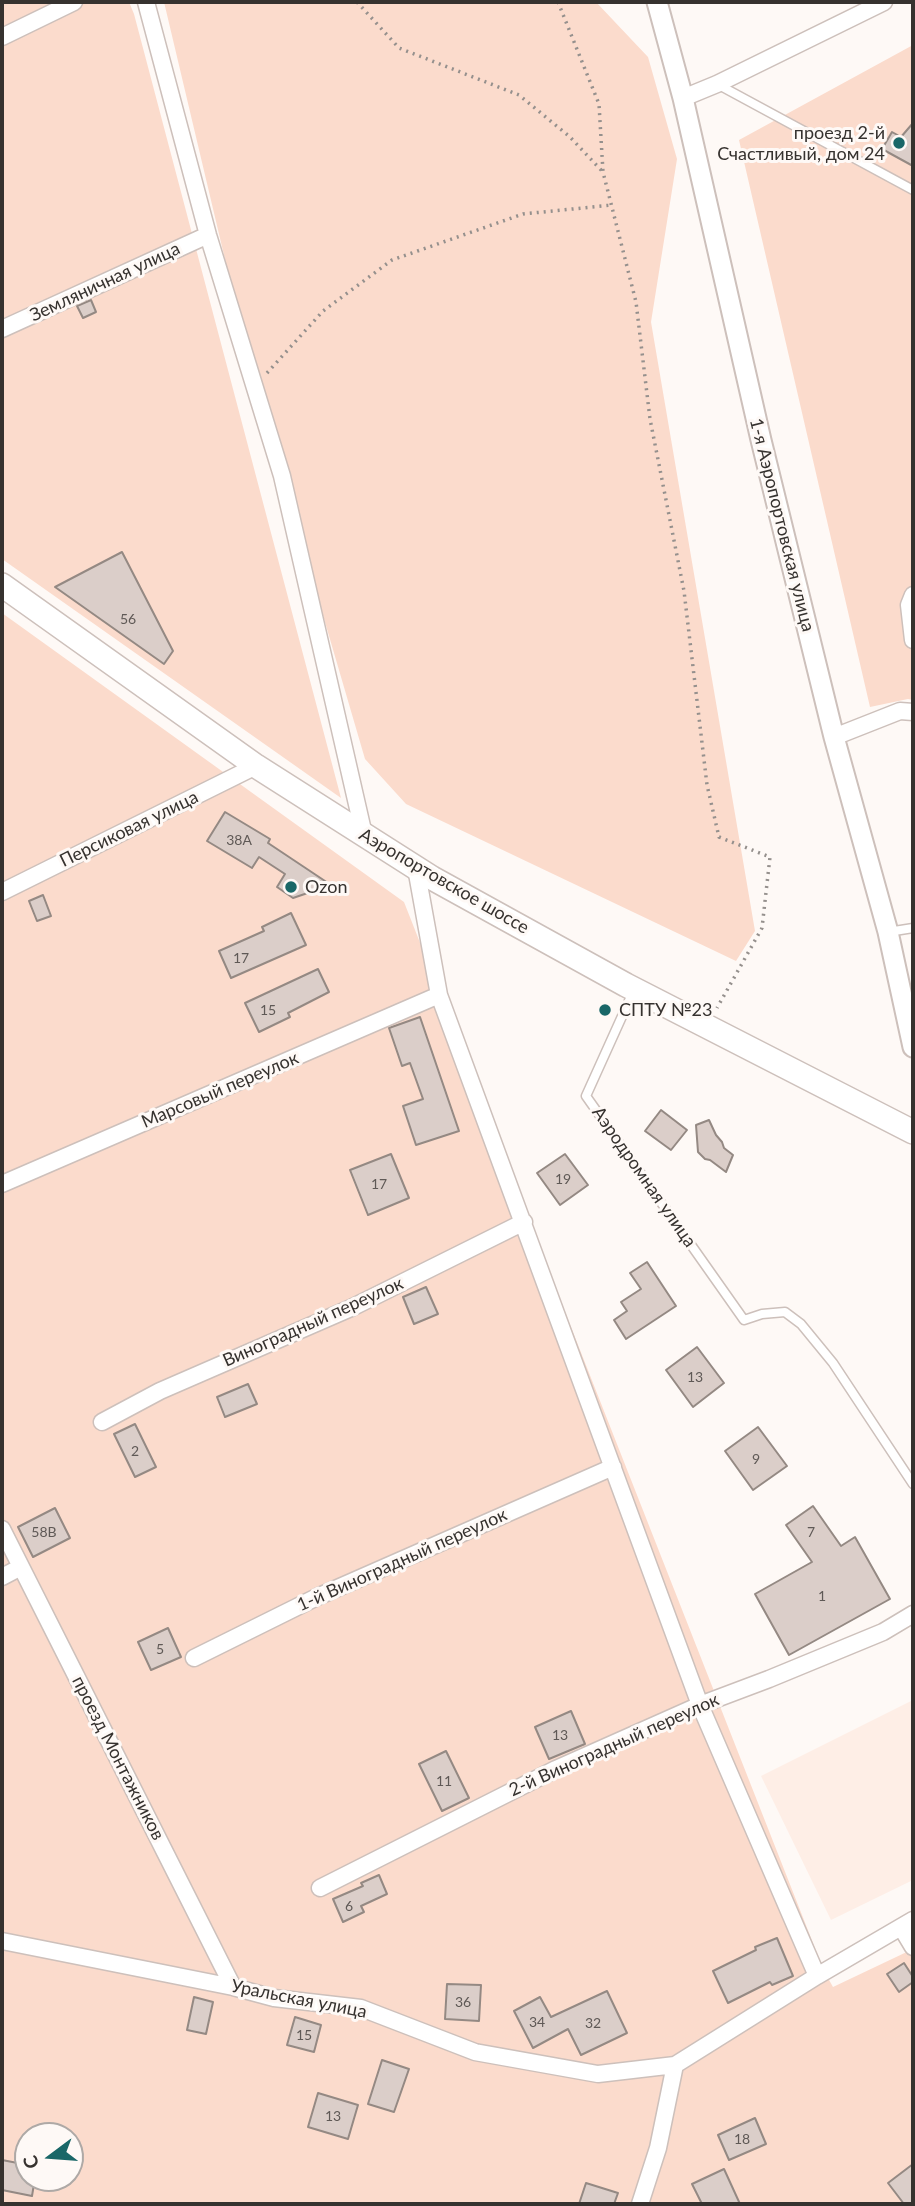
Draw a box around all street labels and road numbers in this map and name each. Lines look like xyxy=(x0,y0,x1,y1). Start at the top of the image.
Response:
street label: Земляничная улица xyxy=(26,238,184,326)
street label: 1-я Аэропортовская улица xyxy=(745,416,819,634)
street label: Персиковая улица xyxy=(56,786,202,872)
street label: Аэропортовское шоссе xyxy=(355,824,533,938)
street label: Марсовый переулок xyxy=(138,1047,302,1133)
street label: Аэродромная улица xyxy=(587,1103,701,1251)
street label: Виноградный переулок xyxy=(219,1272,407,1372)
street label: 1-й Виноградный переулок xyxy=(294,1504,510,1616)
street label: проезд Монтажников xyxy=(67,1672,169,1844)
street label: 2-й Виноградный переулок xyxy=(506,1689,722,1801)
street label: Уральская улица xyxy=(229,1975,369,2023)

